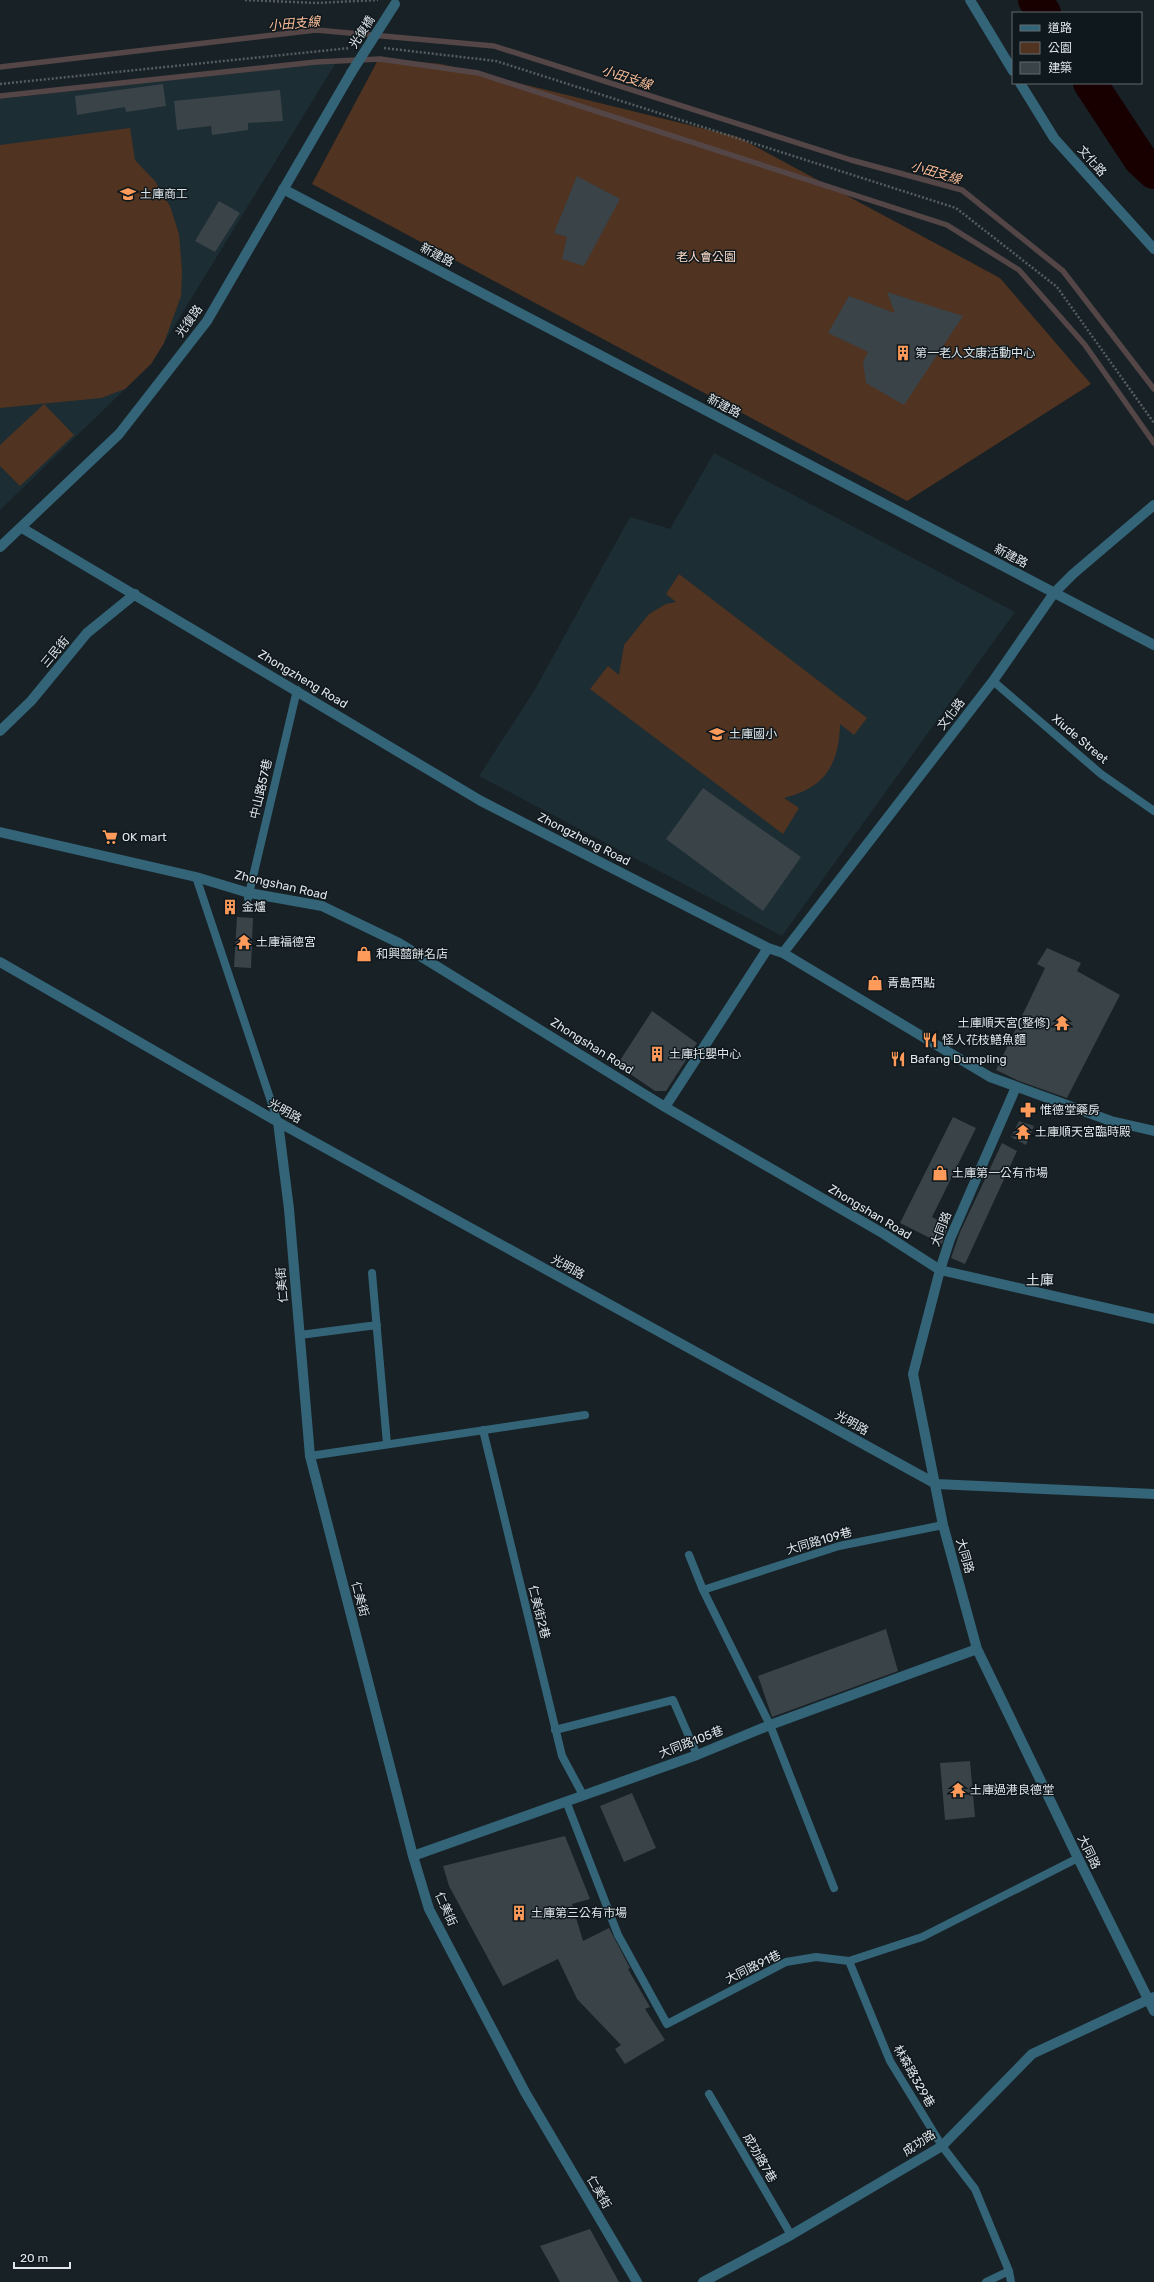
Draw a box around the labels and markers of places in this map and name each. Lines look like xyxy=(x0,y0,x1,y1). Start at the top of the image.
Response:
school or university icon: 土庫商工 xyxy=(119,185,137,203)
place label: 土庫商工 xyxy=(140,187,188,201)
building icon: 第一老人文康活動中心 xyxy=(894,344,912,362)
place label: 第一老人文康活動中心 xyxy=(915,346,1035,360)
school or university icon: 土庫國小 xyxy=(708,725,726,743)
place label: 土庫國小 xyxy=(729,727,777,741)
supermarket icon: OK mart xyxy=(101,828,119,846)
place label: OK mart xyxy=(122,830,167,844)
building icon: 金爐 xyxy=(221,898,239,916)
place label: 金爐 xyxy=(242,900,266,914)
temple icon: 土庫福德宮 xyxy=(235,933,253,951)
place label: 土庫福德宮 xyxy=(256,935,316,949)
shop icon: 和興囍餅名店 xyxy=(355,945,373,963)
place label: 和興囍餅名店 xyxy=(376,947,448,961)
shop icon: 青島西點 xyxy=(866,974,884,992)
place label: 青島西點 xyxy=(887,976,935,990)
temple icon: 土庫順天宮(整修) xyxy=(1053,1014,1071,1032)
place label: 土庫順天宮(整修) xyxy=(958,1016,1050,1030)
restaurant icon: 怪人花枝鱔魚麵 xyxy=(921,1031,939,1049)
place label: 怪人花枝鱔魚麵 xyxy=(942,1033,1026,1047)
building icon: 土庫托嬰中心 xyxy=(648,1045,666,1063)
place label: 土庫托嬰中心 xyxy=(669,1047,741,1061)
restaurant icon: Bafang Dumpling xyxy=(889,1050,907,1068)
place label: Bafang Dumpling xyxy=(910,1052,1007,1066)
pharmacy icon: 惟德堂藥房 xyxy=(1019,1101,1037,1119)
place label: 惟德堂藥房 xyxy=(1040,1103,1100,1117)
temple icon: 土庫順天宮臨時殿 xyxy=(1014,1123,1032,1141)
place label: 土庫順天宮臨時殿 xyxy=(1035,1125,1131,1139)
shop icon: 土庫第一公有市場 xyxy=(931,1164,949,1182)
place label: 土庫第一公有市場 xyxy=(952,1166,1048,1180)
temple icon: 土庫過港良德堂 xyxy=(949,1781,967,1799)
place label: 土庫過港良德堂 xyxy=(970,1783,1054,1797)
building icon: 土庫第三公有市場 xyxy=(510,1904,528,1922)
place label: 土庫第三公有市場 xyxy=(531,1906,627,1920)

